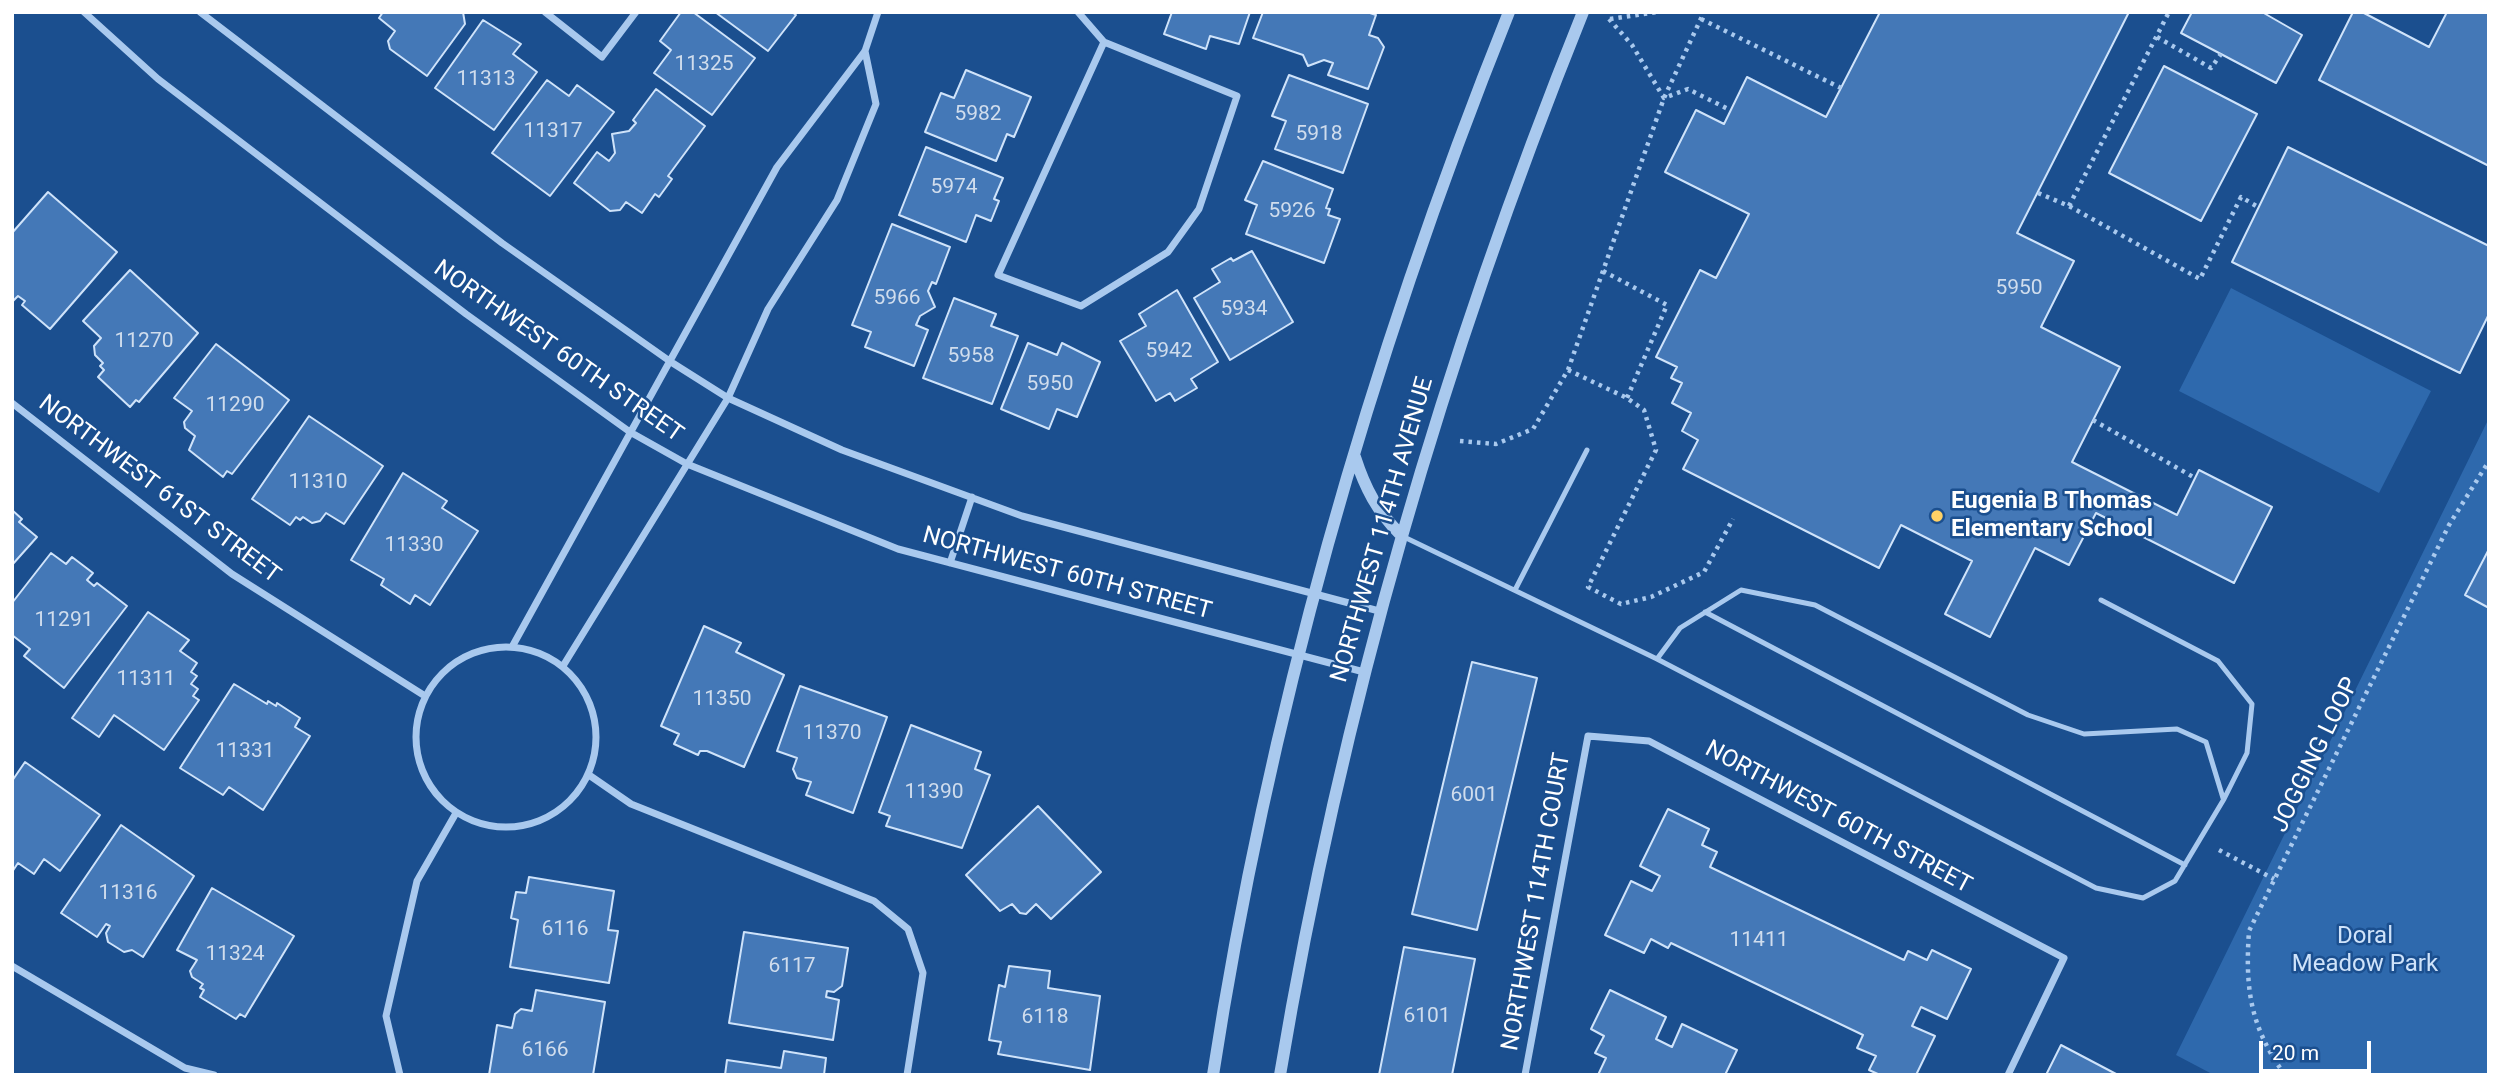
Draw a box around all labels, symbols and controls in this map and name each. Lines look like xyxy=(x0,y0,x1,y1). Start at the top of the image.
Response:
house number: 11325 xyxy=(674,52,734,78)
house number: 11313 xyxy=(456,67,516,93)
house number: 5982 xyxy=(954,102,1002,128)
house number: 11317 xyxy=(523,119,583,145)
house number: 5918 xyxy=(1295,122,1343,148)
house number: 5974 xyxy=(930,175,978,201)
house number: 5926 xyxy=(1268,199,1316,225)
street label: NORTHWEST 60TH STREET xyxy=(428,255,688,449)
house number: 5950 xyxy=(1995,276,2043,302)
house number: 5966 xyxy=(873,286,921,312)
house number: 5934 xyxy=(1220,297,1268,323)
house number: 11270 xyxy=(114,329,174,355)
house number: 5942 xyxy=(1145,339,1193,365)
house number: 5958 xyxy=(947,344,995,370)
house number: 5950 xyxy=(1026,372,1074,398)
street label: NORTHWEST 114TH AVENUE xyxy=(1326,374,1440,686)
street label: NORTHWEST 61ST STREET xyxy=(33,390,285,590)
house number: 11290 xyxy=(205,393,265,419)
house number: 11310 xyxy=(288,470,348,496)
place label: Eugenia B Thomas Elementary School xyxy=(1951,488,2153,544)
marker: Eugenia B Thomas Elementary School xyxy=(1929,508,1945,524)
street label: NORTHWEST 60TH STREET xyxy=(919,522,1215,626)
house number: 11330 xyxy=(384,533,444,559)
house number: 11291 xyxy=(34,608,94,634)
house number: 11311 xyxy=(116,667,176,693)
street label: JOGGING LOOP xyxy=(2266,673,2366,837)
house number: 11350 xyxy=(692,687,752,713)
house number: 11370 xyxy=(802,721,862,747)
street label: NORTHWEST 60TH STREET xyxy=(1700,735,1976,901)
house number: 11331 xyxy=(215,739,275,765)
street label: NORTHWEST 114TH COURT xyxy=(1497,751,1577,1053)
house number: 11390 xyxy=(904,780,964,806)
house number: 6001 xyxy=(1450,783,1498,809)
house number: 11316 xyxy=(98,881,158,907)
house number: 6116 xyxy=(541,917,589,943)
park label: Doral Meadow Park xyxy=(2292,923,2438,979)
house number: 11411 xyxy=(1729,928,1789,954)
house number: 11324 xyxy=(205,942,265,968)
house number: 6117 xyxy=(768,954,816,980)
house number: 6101 xyxy=(1403,1004,1451,1030)
house number: 6118 xyxy=(1021,1005,1069,1031)
scale bar xyxy=(2263,1028,2375,1072)
house number: 6166 xyxy=(521,1038,569,1064)
text: 20 m xyxy=(2272,1041,2319,1065)

